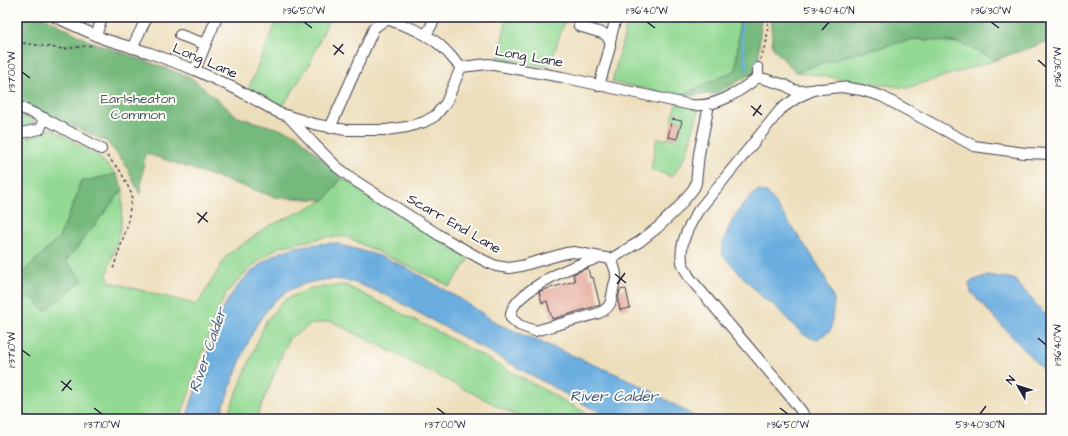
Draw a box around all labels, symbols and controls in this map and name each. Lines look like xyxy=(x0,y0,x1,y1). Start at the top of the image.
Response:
text: 1°36'50"W xyxy=(283,4,325,18)
text: 1°36'40"W xyxy=(626,4,668,18)
text: 53°40'40"N xyxy=(804,4,854,18)
text: 1°36'30"W xyxy=(971,4,1011,18)
street label: Long Lane xyxy=(169,38,241,84)
street label: Long Lane xyxy=(493,41,565,73)
text: 1°36'30"W xyxy=(1051,47,1065,87)
text: 1°37'00"W xyxy=(5,51,19,92)
park label: Earlsheaton Common xyxy=(101,89,175,125)
street label: Scarr End Lane xyxy=(403,189,505,259)
water label: River Calder xyxy=(184,303,233,395)
text: 1°36'40"W xyxy=(1051,324,1065,366)
text: 1°37'10"W xyxy=(5,332,19,368)
north arrow xyxy=(998,366,1038,406)
text: N xyxy=(1003,373,1019,387)
water label: River Calder xyxy=(570,386,660,407)
text: 1°37'10"W xyxy=(84,418,120,432)
text: 1°37'00"W xyxy=(425,418,466,432)
text: 1°36'50"W xyxy=(767,418,809,432)
text: 53°40'30"N xyxy=(955,418,1005,432)

